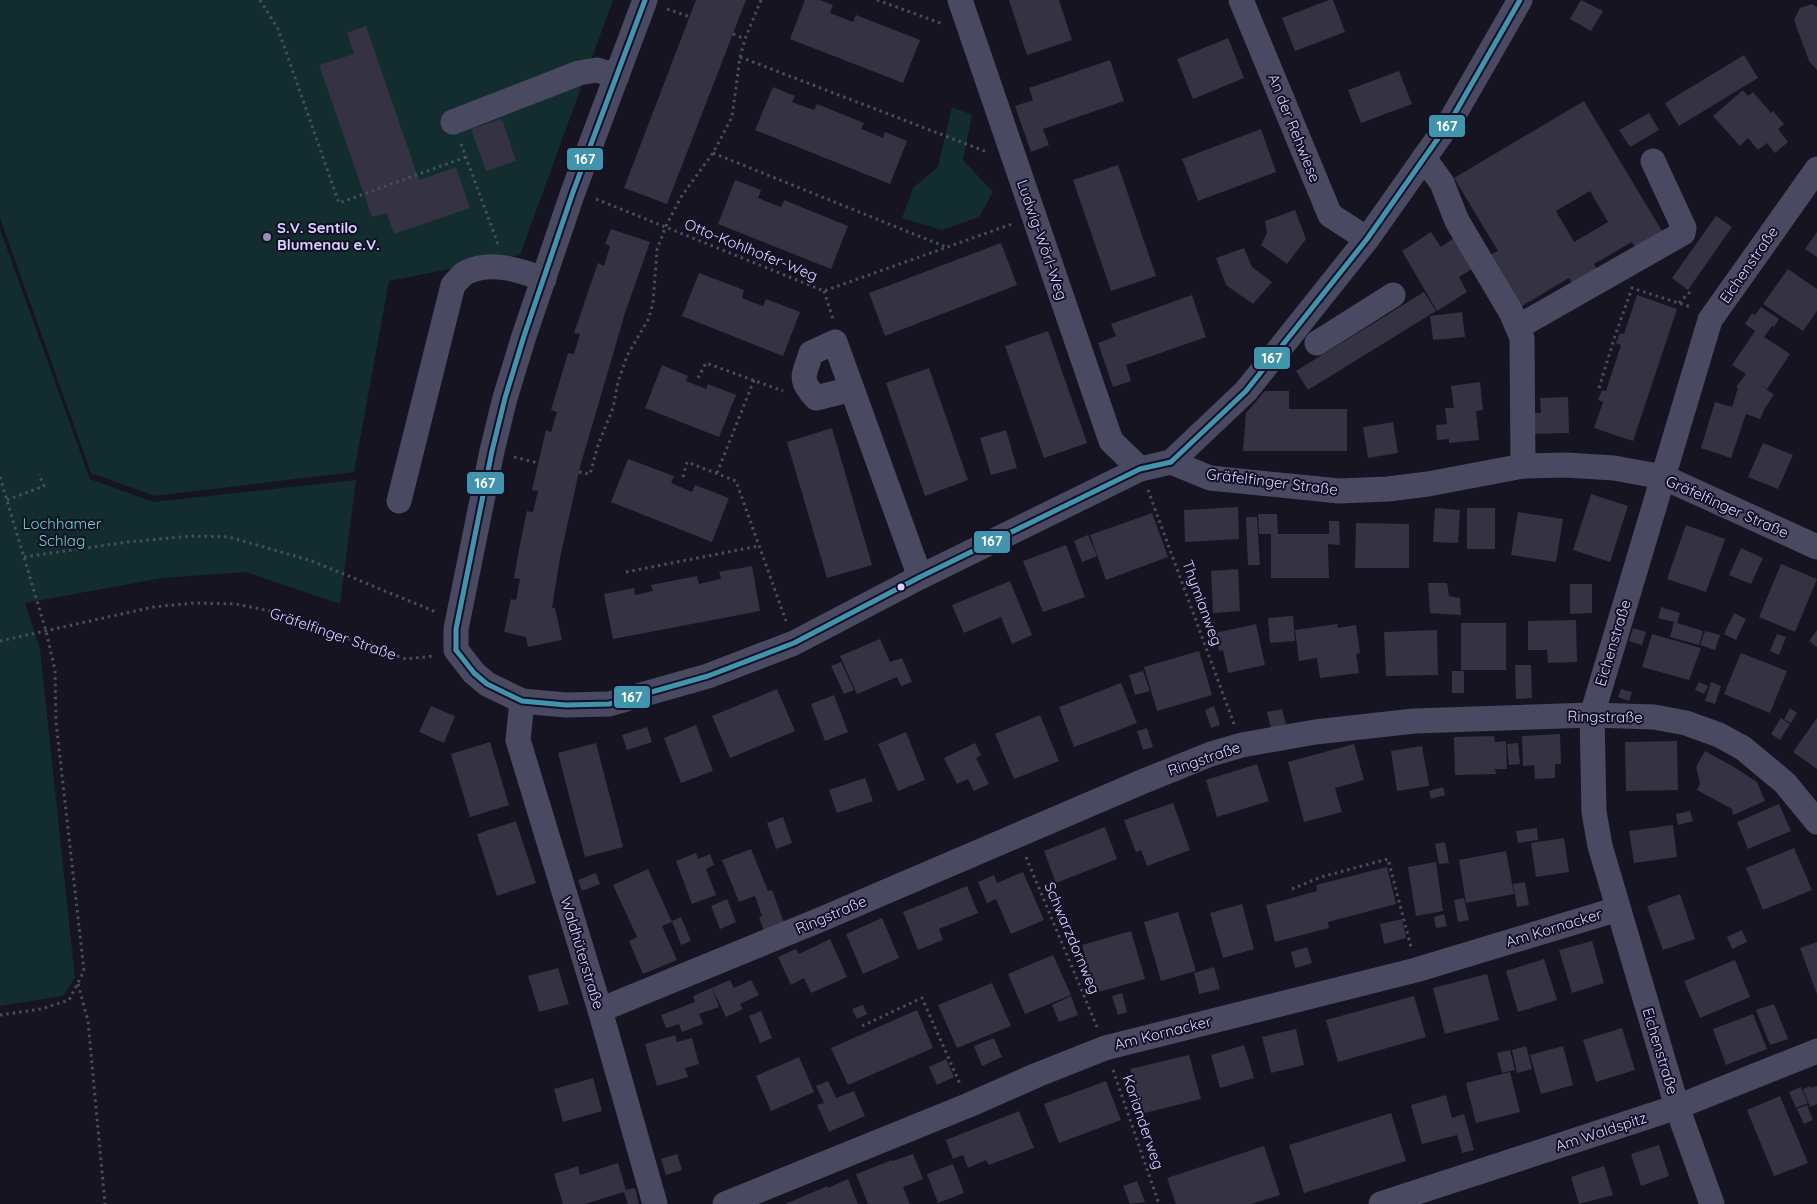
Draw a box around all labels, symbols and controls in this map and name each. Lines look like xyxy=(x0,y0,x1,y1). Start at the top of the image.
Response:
street label: An der Rehwiese xyxy=(1264,71,1325,185)
line badge: 167 xyxy=(1428,114,1466,138)
text: 167 xyxy=(1437,117,1458,135)
line badge: 167 xyxy=(566,147,604,171)
text: 167 xyxy=(575,150,596,168)
street label: Ludwig-Wörl-Weg xyxy=(1013,177,1072,302)
street label: Otto-Kohlhofer-Weg xyxy=(682,214,821,285)
place label: S.V. Sentilo Blumenau e.V. xyxy=(277,218,380,254)
street label: Eichenstraße xyxy=(1715,223,1782,307)
marker: S.V. Sentilo Blumenau e.V. xyxy=(261,231,273,243)
line badge: 167 xyxy=(1253,346,1291,370)
text: 167 xyxy=(1262,349,1283,367)
street label: Gräfelfinger Straße xyxy=(1205,464,1339,499)
line badge: 167 xyxy=(466,471,505,495)
street label: Gräfelfinger Straße xyxy=(1663,471,1792,542)
text: 167 xyxy=(475,474,496,492)
park label: Lochhamer Schlag xyxy=(23,514,102,550)
line badge: 167 xyxy=(973,530,1011,554)
text: 167 xyxy=(982,532,1003,550)
street label: Thymianweg xyxy=(1178,557,1227,648)
unlabelled marker xyxy=(896,582,906,592)
street label: Eichenstraße xyxy=(1590,597,1635,688)
street label: Gräfelfinger Straße xyxy=(268,603,399,664)
line badge: 167 xyxy=(613,685,651,709)
text: 167 xyxy=(622,688,643,706)
street label: Ringstraße xyxy=(1567,706,1643,727)
street label: Ringstraße xyxy=(1165,737,1243,780)
street label: Schwarzdornweg xyxy=(1040,879,1105,997)
street label: Ringstraße xyxy=(792,891,869,938)
street label: Waldhüterstraße xyxy=(556,894,609,1011)
street label: Am Kornacker xyxy=(1503,904,1604,951)
street label: Eichenstraße xyxy=(1638,1005,1683,1096)
street label: Am Kornacker xyxy=(1112,1011,1214,1054)
street label: Korianderweg xyxy=(1118,1072,1169,1172)
street label: Am Waldspitz xyxy=(1553,1108,1649,1155)

